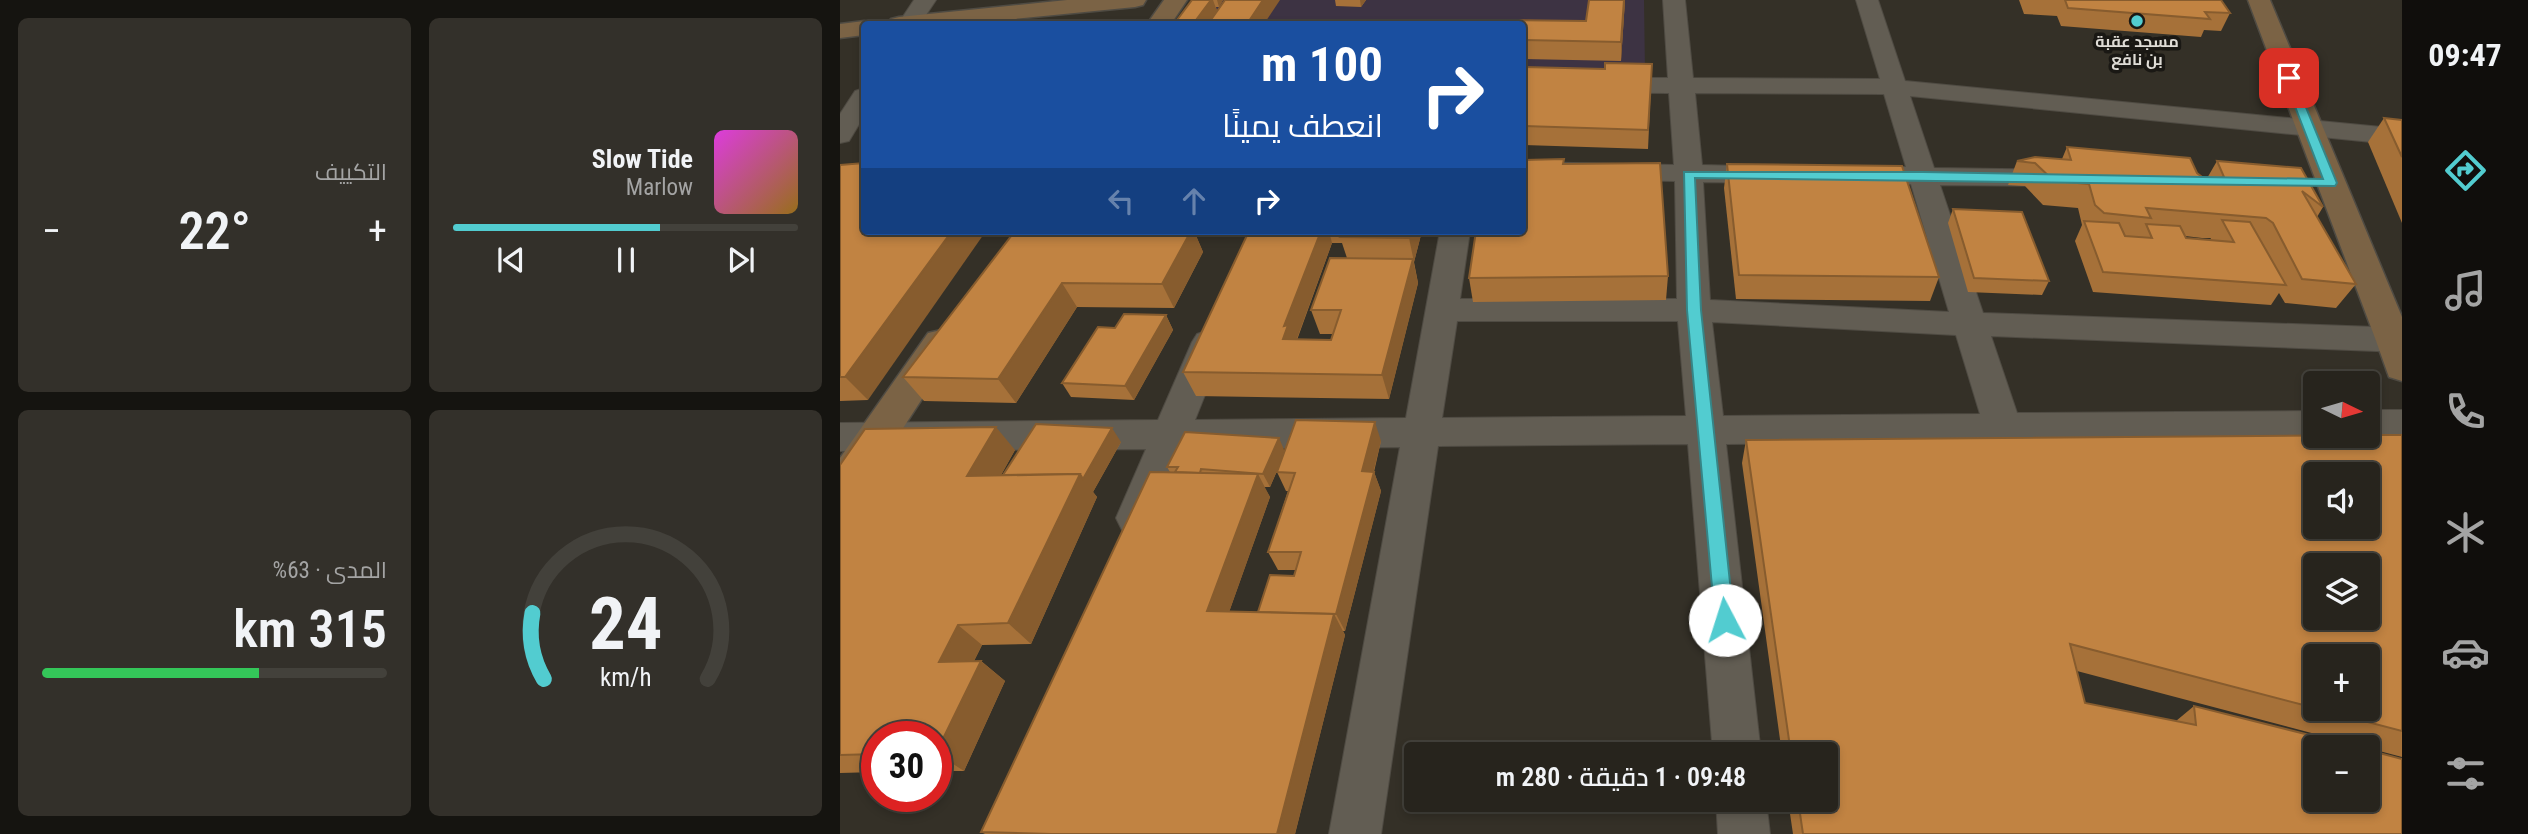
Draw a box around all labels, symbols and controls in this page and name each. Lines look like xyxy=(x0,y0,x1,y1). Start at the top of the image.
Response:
marker: مسجد عقبة بن نافع xyxy=(2129,13,2145,29)
place label: مسجد عقبة بن نافع xyxy=(2095,32,2179,70)
text: 100 m xyxy=(1261,36,1383,93)
text: 09:47 xyxy=(2428,36,2502,74)
pin xyxy=(2259,48,2319,108)
icon: right xyxy=(1407,49,1498,140)
icon: arrive xyxy=(2270,59,2308,97)
text: انعطف يمينًا xyxy=(1222,107,1383,145)
text: Slow Tide xyxy=(592,144,693,174)
icon: directions xyxy=(2441,146,2490,195)
text: التكييف xyxy=(315,159,387,186)
text: Marlow xyxy=(626,174,693,201)
icon: left xyxy=(1102,182,1140,220)
icon: ahead xyxy=(1175,182,1213,220)
icon: right xyxy=(1248,182,1286,220)
text: 22° xyxy=(178,201,251,262)
text: − xyxy=(42,209,61,253)
text: + xyxy=(368,209,387,253)
icon: previous xyxy=(492,241,530,279)
icon: pause xyxy=(607,241,645,279)
icon: next xyxy=(722,241,760,279)
icon: music xyxy=(2441,266,2490,315)
north arrow xyxy=(2303,371,2380,448)
map controls xyxy=(2303,371,2380,812)
icon: phone xyxy=(2441,387,2490,436)
button: sound xyxy=(2303,462,2380,539)
icon: climate xyxy=(2441,508,2490,557)
button: layers xyxy=(2303,553,2380,630)
text: المدى · 63% xyxy=(273,557,387,584)
text: 24 xyxy=(589,581,662,667)
position arrow xyxy=(1688,583,1762,657)
text: 315 km xyxy=(233,599,387,660)
icon: car xyxy=(2441,628,2490,677)
button: + xyxy=(2303,644,2380,721)
text: km/h xyxy=(600,663,651,692)
speed limit sign: 30 xyxy=(861,721,952,812)
button: − xyxy=(2303,735,2380,812)
icon: filters xyxy=(2441,749,2490,798)
text: 09:48 · 1 دقيقة · 280 m xyxy=(1496,762,1746,792)

